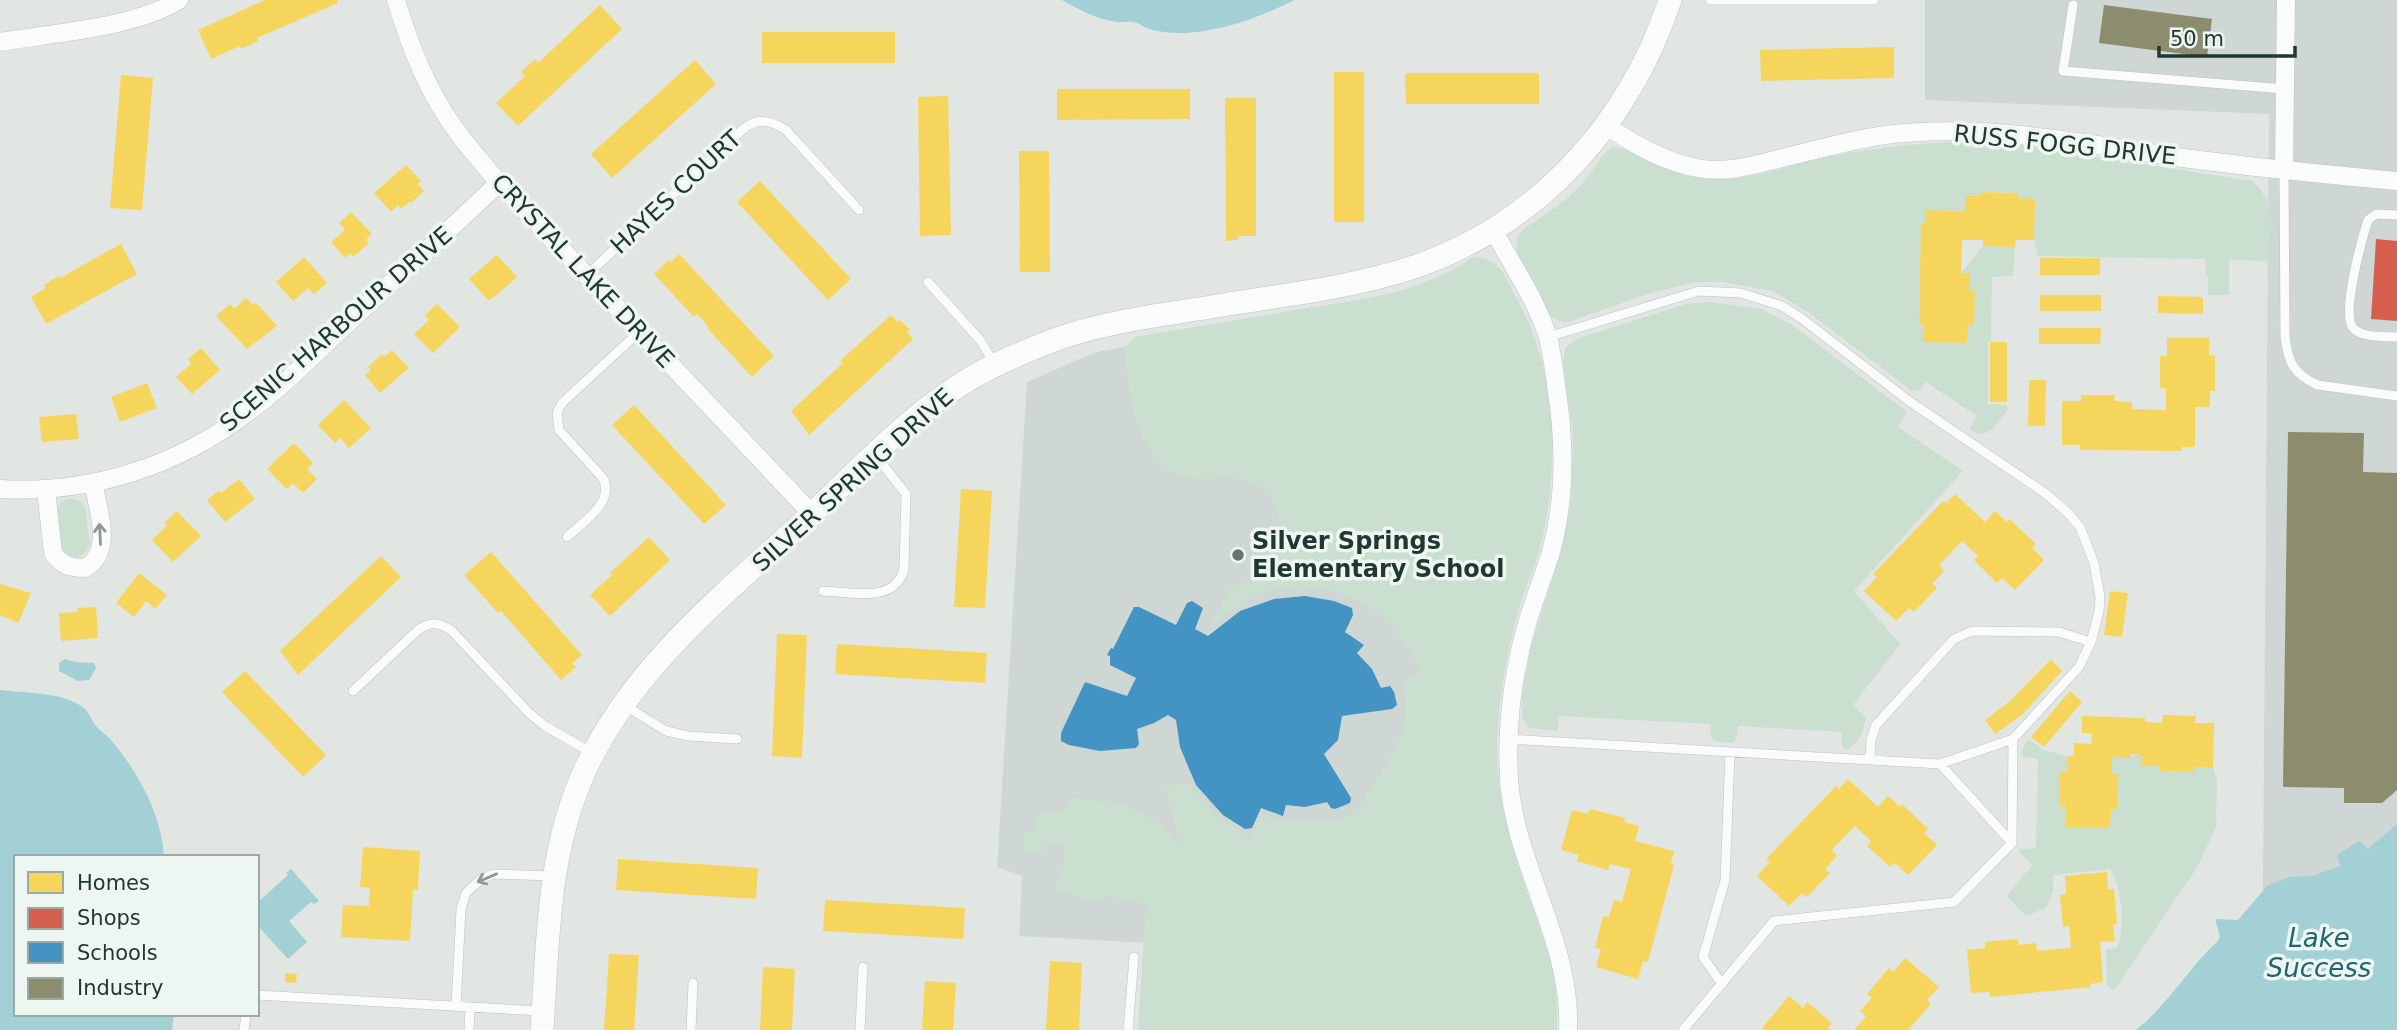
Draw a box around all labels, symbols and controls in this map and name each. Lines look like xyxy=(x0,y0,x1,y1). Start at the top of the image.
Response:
scale bar xyxy=(2159,14,2296,58)
text: 50 m xyxy=(2170,27,2224,51)
street label: RUSS FOGG DRIVE xyxy=(1952,119,2178,171)
street label: HAYES COURT xyxy=(605,124,747,260)
street label: CRYSTAL LAKE DRIVE xyxy=(486,168,680,374)
street label: SCENIC HARBOUR DRIVE xyxy=(214,221,458,437)
street label: SILVER SPRING DRIVE xyxy=(747,382,959,578)
one-way arrow xyxy=(94,523,107,546)
place label: Silver Springs Elementary School xyxy=(1252,527,1505,583)
marker: Silver Springs Elementary School xyxy=(1230,547,1246,563)
legend xyxy=(14,855,259,1016)
text: Homes xyxy=(77,871,150,895)
one-way arrow xyxy=(477,873,498,886)
text: Shops xyxy=(77,906,141,930)
water label: Lake Success xyxy=(2267,923,2371,983)
text: Schools xyxy=(77,941,158,965)
text: Industry xyxy=(77,976,163,1000)

